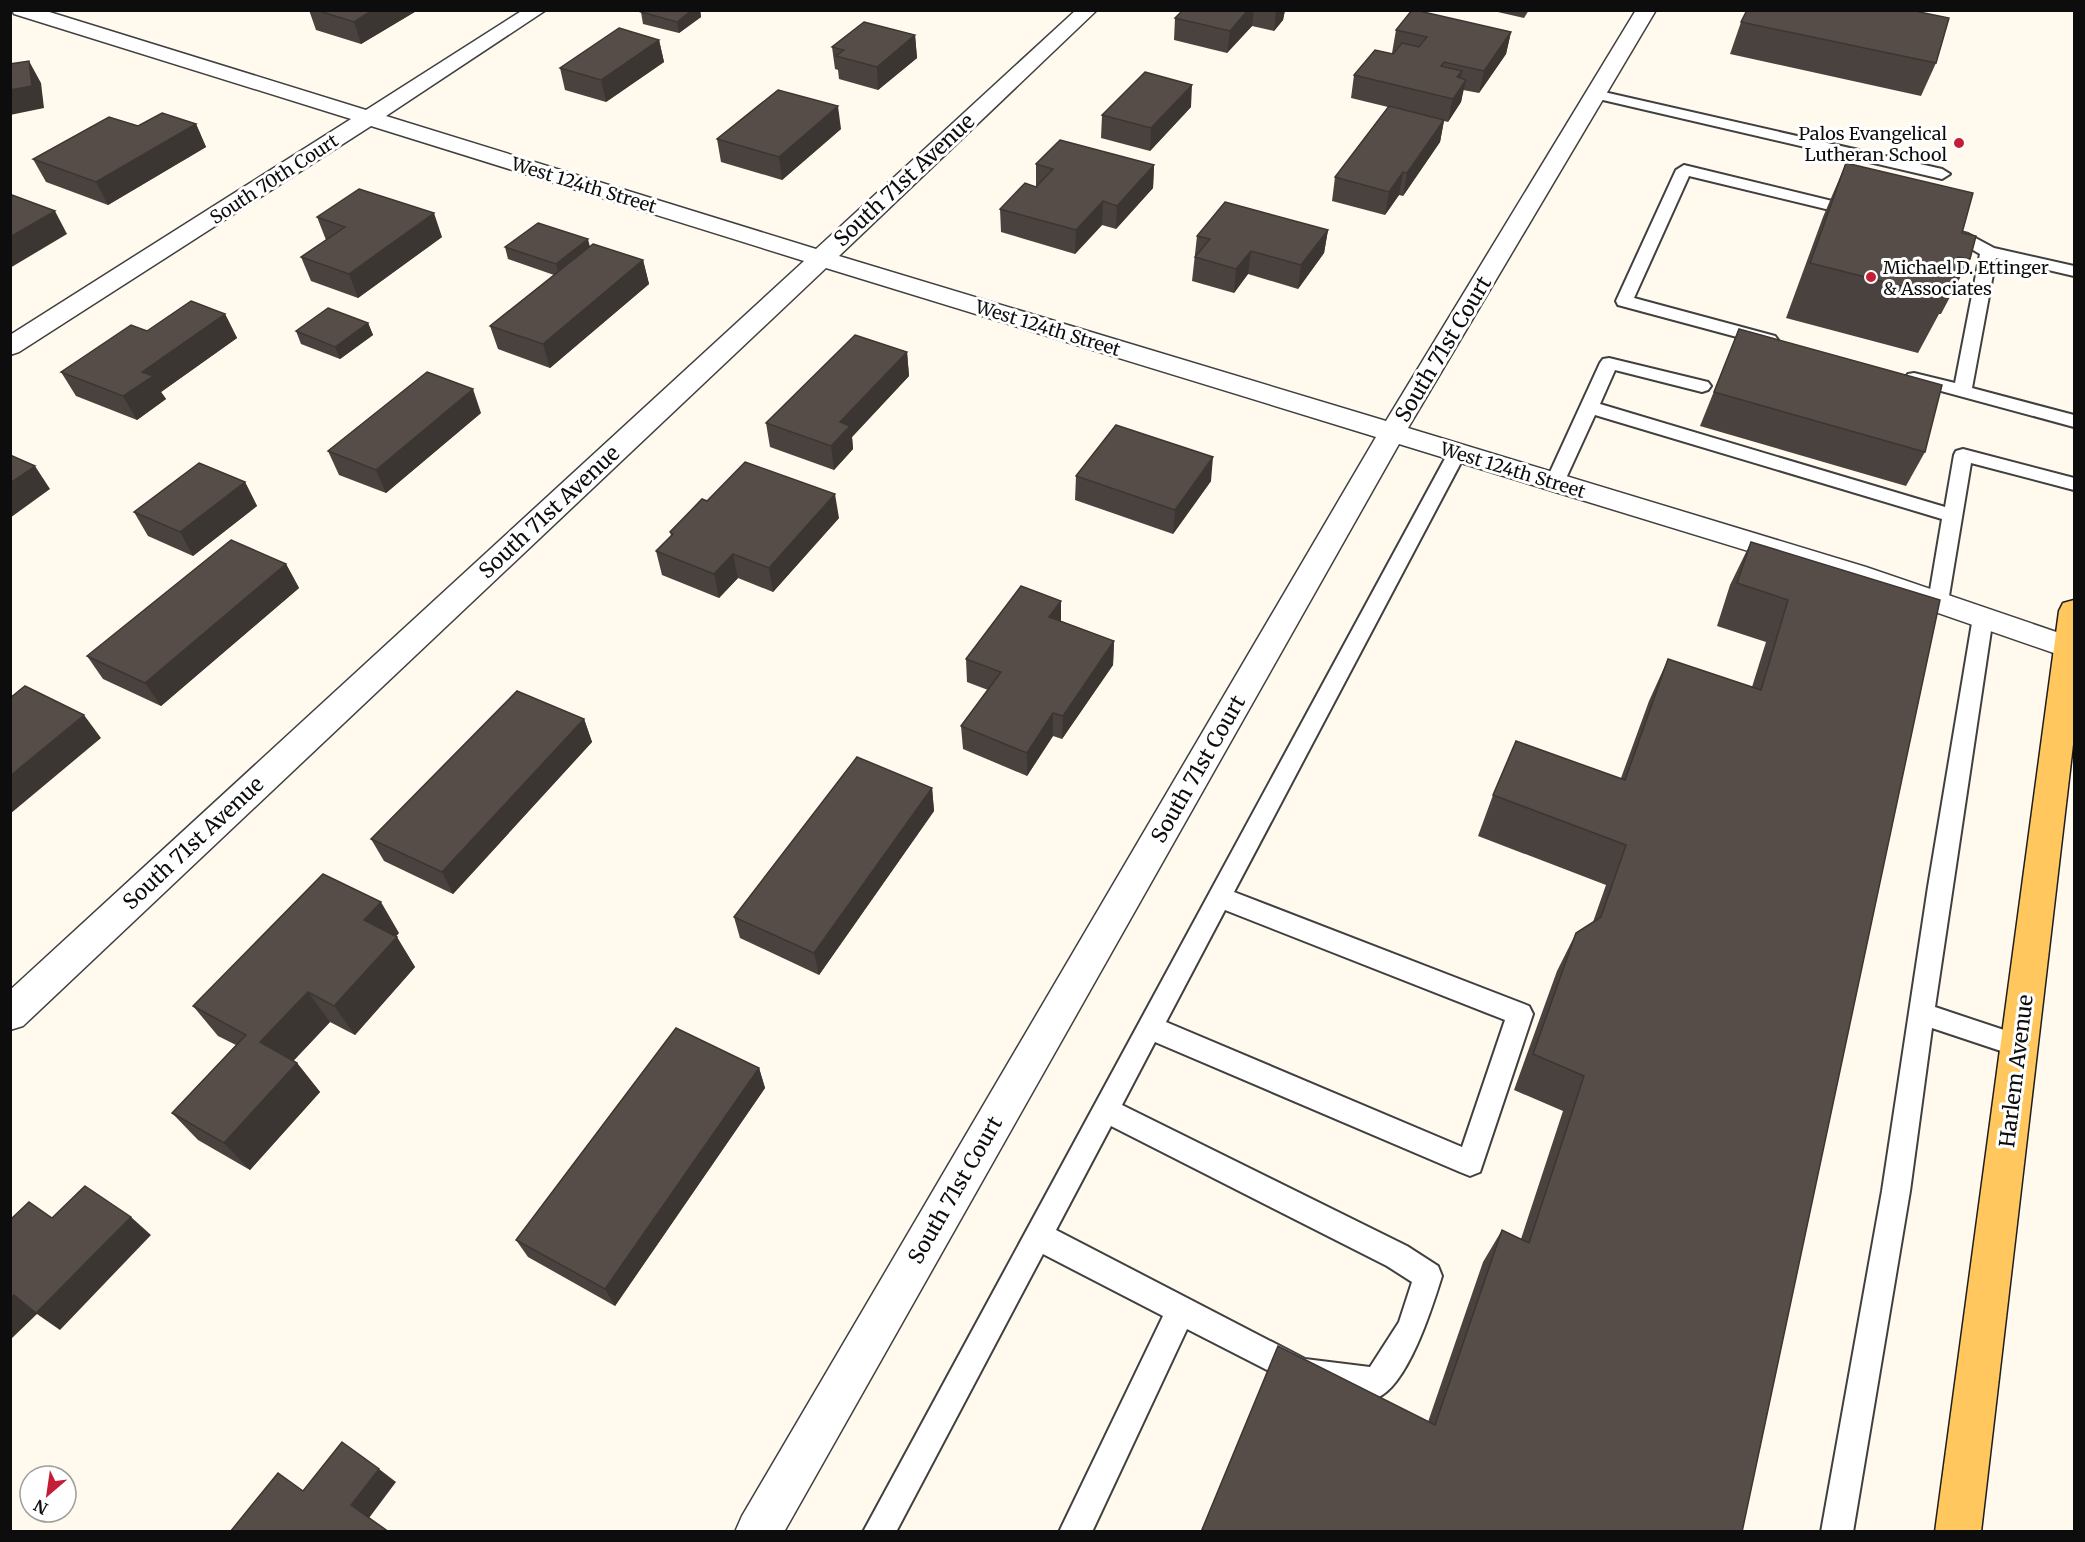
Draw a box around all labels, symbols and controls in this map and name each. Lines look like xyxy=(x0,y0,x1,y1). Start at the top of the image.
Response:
street label: South 71st Avenue xyxy=(828,108,980,252)
place label: Palos Evangelical Lutheran School xyxy=(1799,122,1947,166)
street label: South 70th Court xyxy=(206,129,342,229)
marker: Palos Evangelical Lutheran School xyxy=(1952,136,1966,150)
street label: West 124th Street xyxy=(508,152,659,218)
place label: Michael D. Ettinger & Associates xyxy=(1883,256,2049,300)
marker: Michael D. Ettinger & Associates xyxy=(1864,270,1878,284)
street label: South 71st Court xyxy=(1389,271,1497,427)
street label: West 124th Street xyxy=(972,295,1123,361)
street label: West 124th Street xyxy=(1437,437,1588,503)
street label: South 71st Avenue xyxy=(473,440,625,584)
street label: South 71st Court xyxy=(1145,691,1251,847)
street label: South 71st Avenue xyxy=(117,771,269,915)
street label: Harlem Avenue xyxy=(1993,993,2039,1149)
street label: South 71st Court xyxy=(902,1112,1008,1268)
north arrow xyxy=(18,1464,78,1524)
text: N xyxy=(30,1495,51,1519)

